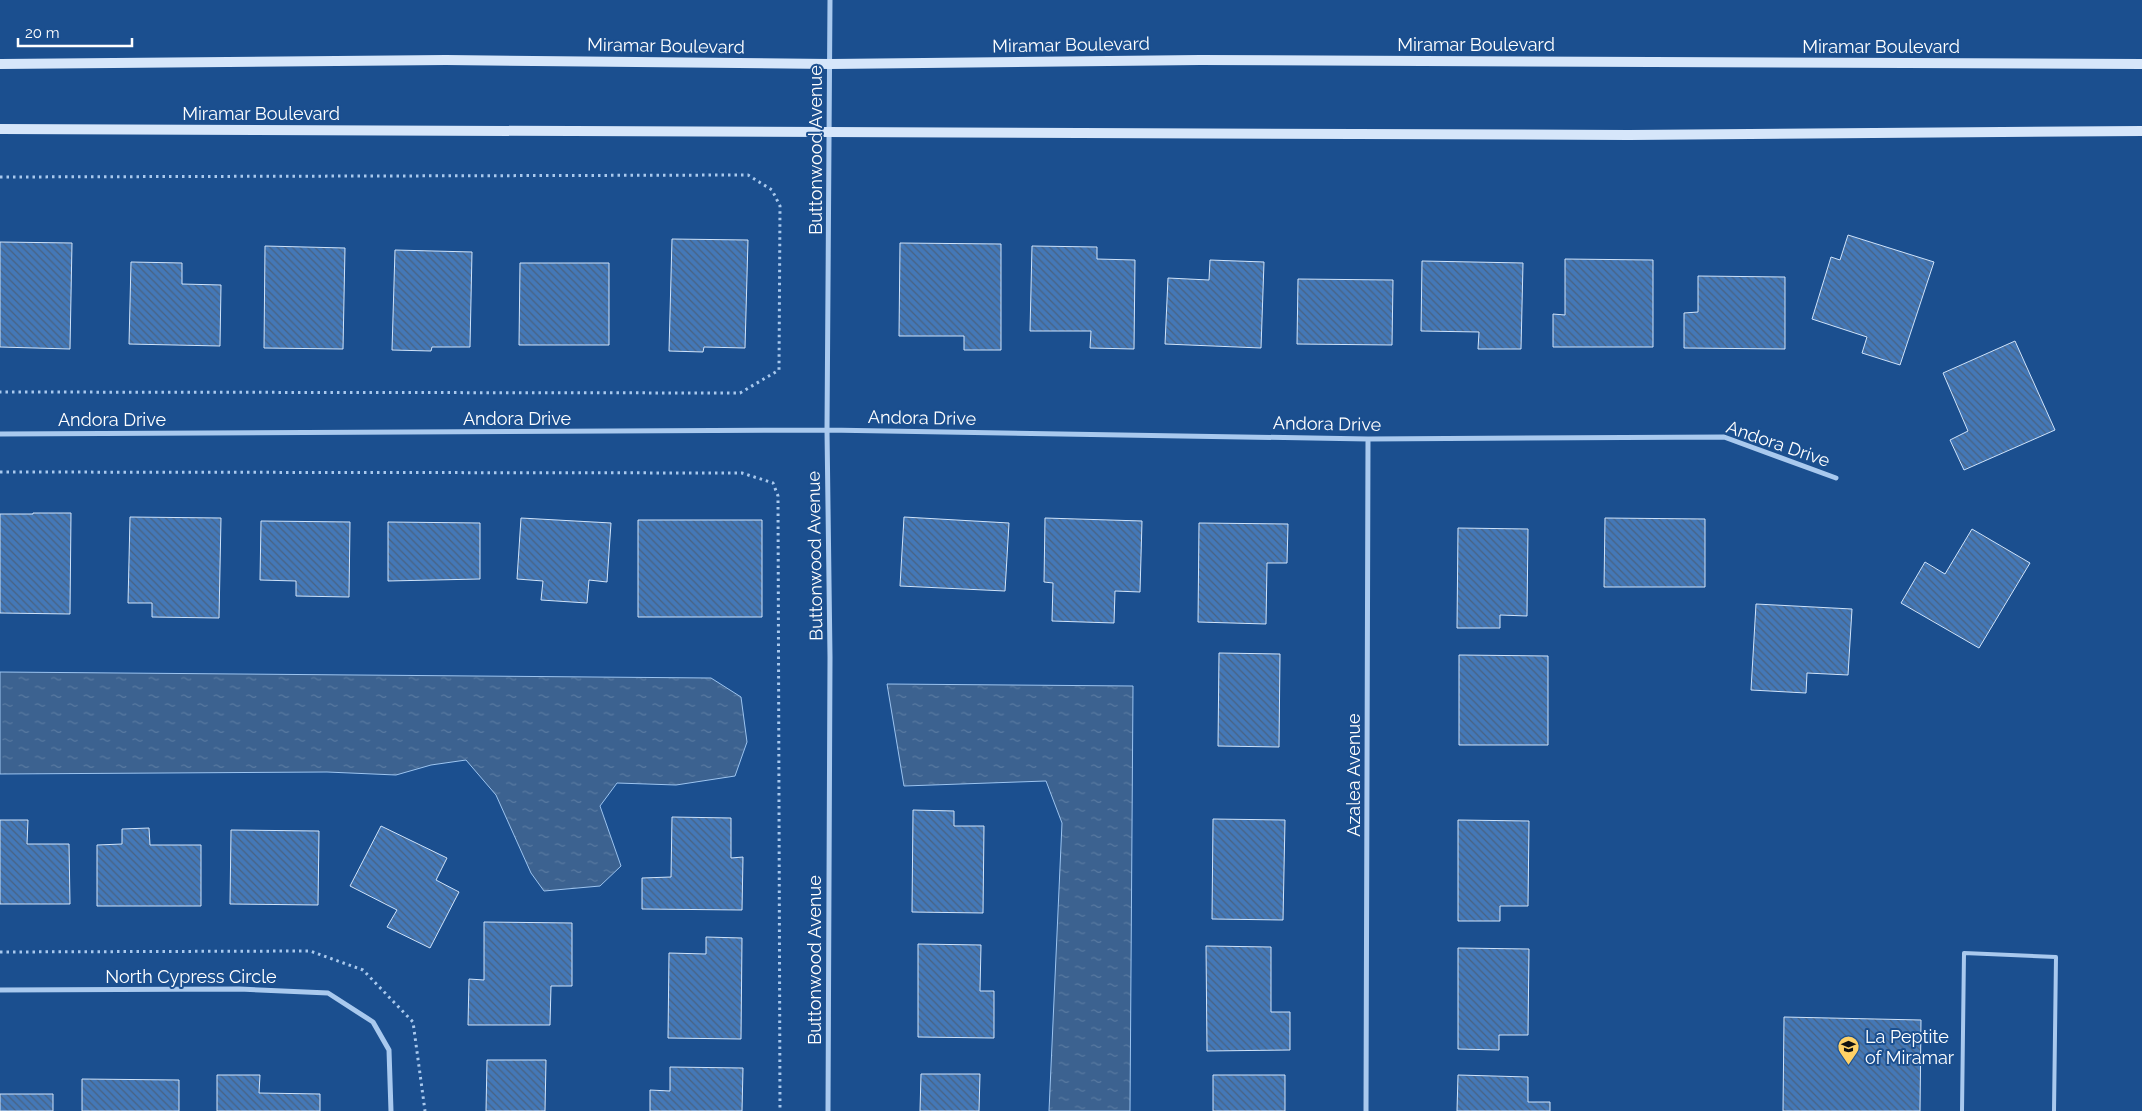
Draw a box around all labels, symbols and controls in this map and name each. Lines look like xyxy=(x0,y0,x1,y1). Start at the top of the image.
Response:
scale bar xyxy=(18,15,131,47)
text: 20 m xyxy=(25,24,60,42)
street label: Miramar Boulevard xyxy=(992,33,1150,56)
street label: Miramar Boulevard xyxy=(587,34,745,57)
street label: Miramar Boulevard xyxy=(1397,34,1555,55)
street label: Miramar Boulevard xyxy=(1802,36,1960,57)
street label: Buttonwood Avenue xyxy=(805,65,826,235)
street label: Miramar Boulevard xyxy=(182,103,340,124)
street label: Andora Drive xyxy=(868,406,977,429)
street label: Andora Drive xyxy=(463,408,572,429)
street label: Andora Drive xyxy=(58,409,167,430)
street label: Andora Drive xyxy=(1273,412,1382,435)
street label: Andora Drive xyxy=(1724,416,1833,471)
street label: Buttonwood Avenue xyxy=(803,471,826,641)
street label: Azalea Avenue xyxy=(1343,713,1364,837)
street label: Buttonwood Avenue xyxy=(804,875,825,1045)
street label: North Cypress Circle xyxy=(105,966,277,987)
place label: La Peptite of Miramar xyxy=(1865,1026,1955,1068)
school or university icon: La Peptite of Miramar xyxy=(1837,1035,1861,1066)

